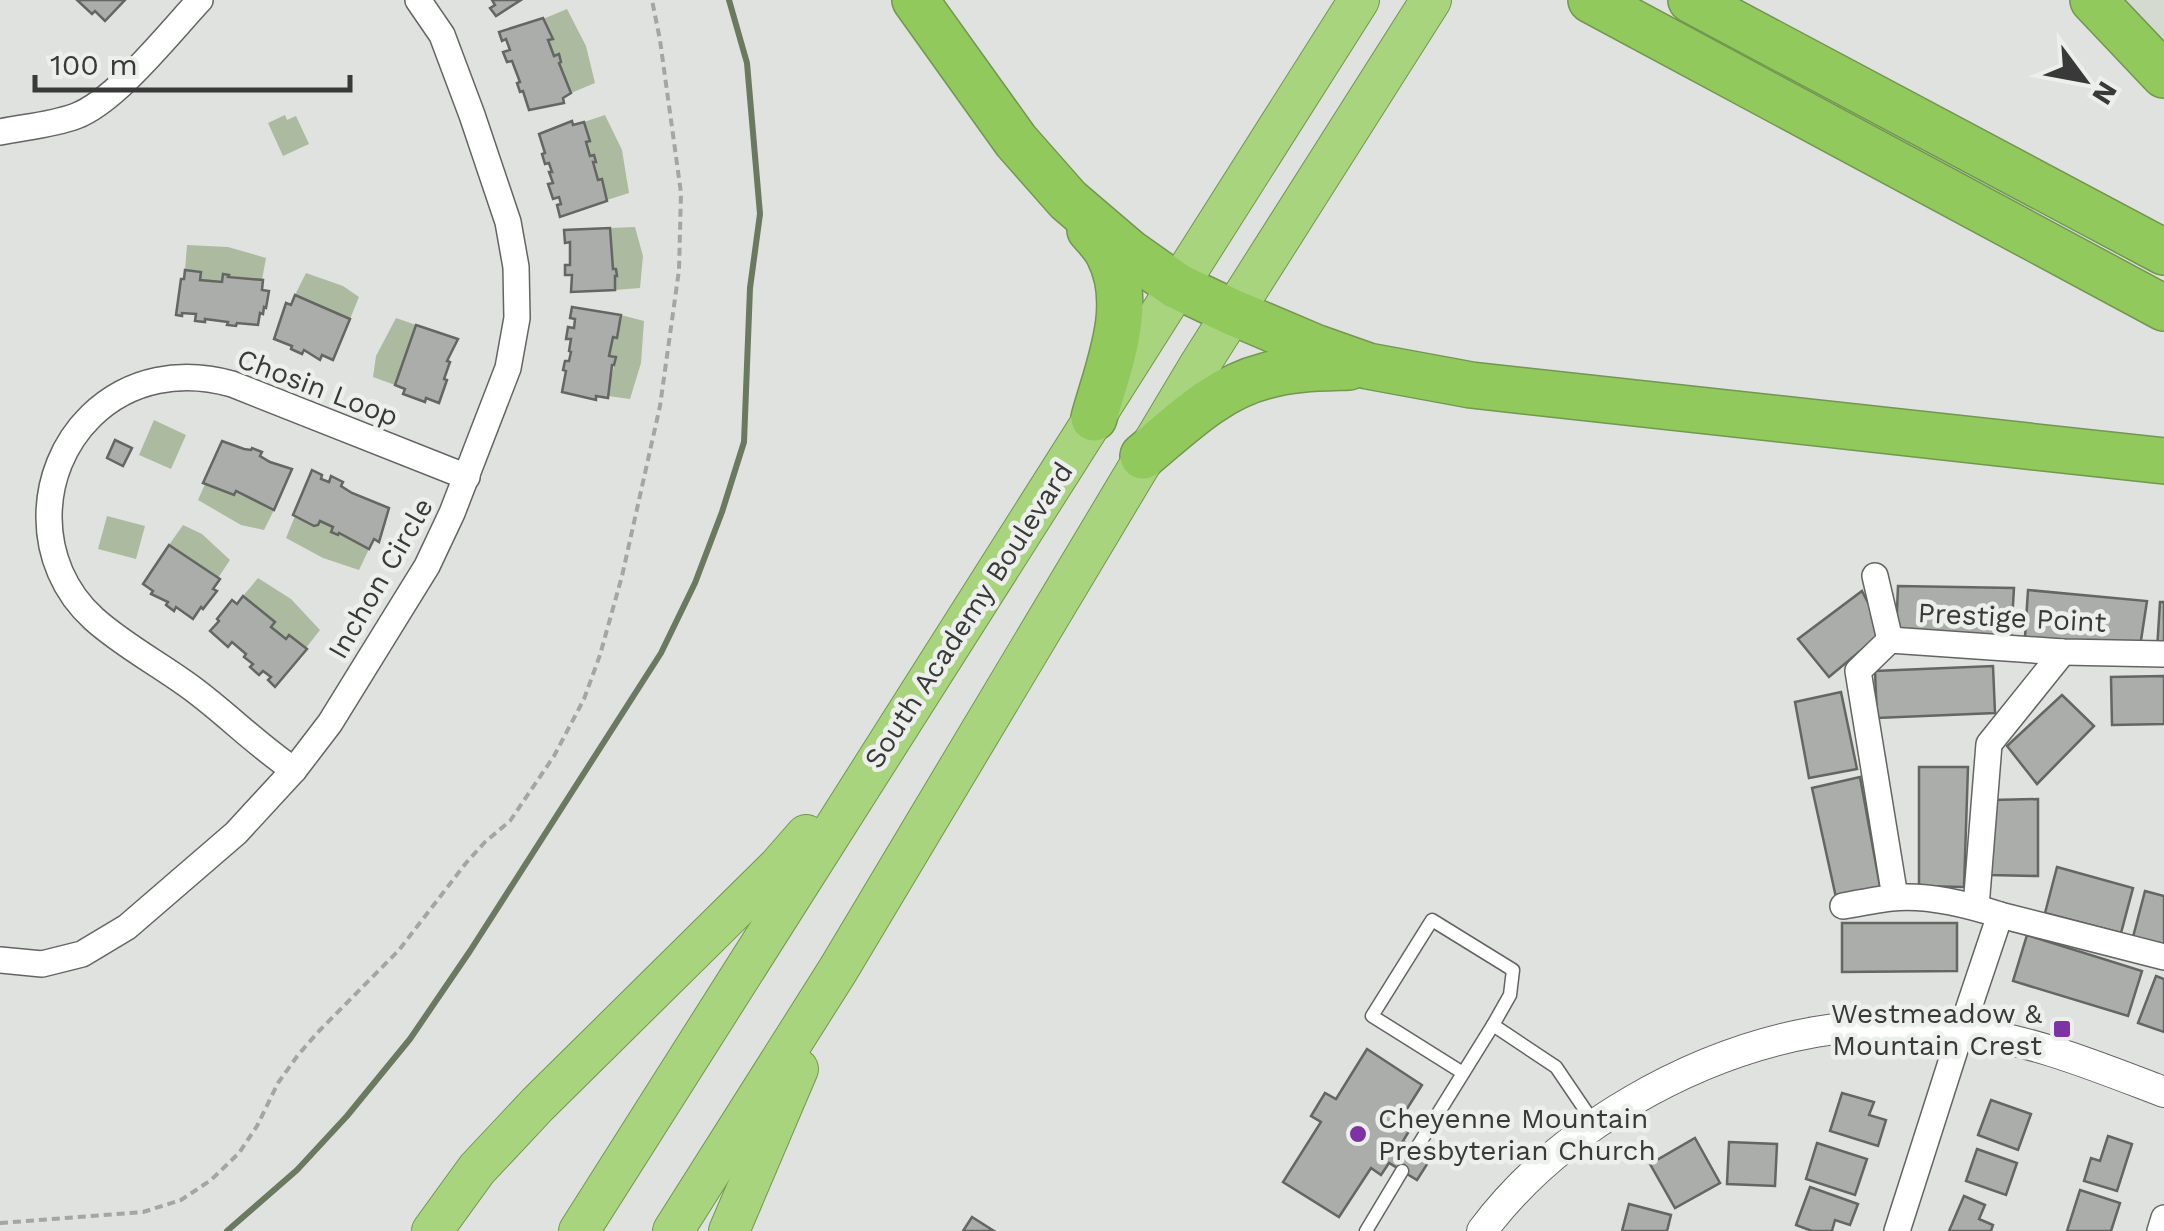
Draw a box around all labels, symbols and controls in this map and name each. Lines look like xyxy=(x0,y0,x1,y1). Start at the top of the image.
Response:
scale bar xyxy=(35,30,350,92)
north arrow xyxy=(2034,30,2134,130)
text: 100 m xyxy=(50,47,138,82)
text: N xyxy=(2085,75,2124,111)
street label: Chosin Loop xyxy=(233,342,403,433)
street label: South Academy Boulevard xyxy=(857,456,1080,774)
street label: Inchon Circle xyxy=(321,492,440,665)
street label: Prestige Point xyxy=(1917,596,2107,639)
place label: Westmeadow & Mountain Crest xyxy=(1831,997,2043,1062)
marker: Westmeadow & Mountain Crest xyxy=(2051,1018,2073,1040)
place label: Cheyenne Mountain Presbyterian Church xyxy=(1378,1102,1656,1167)
marker: Cheyenne Mountain Presbyterian Church xyxy=(1347,1123,1369,1145)

